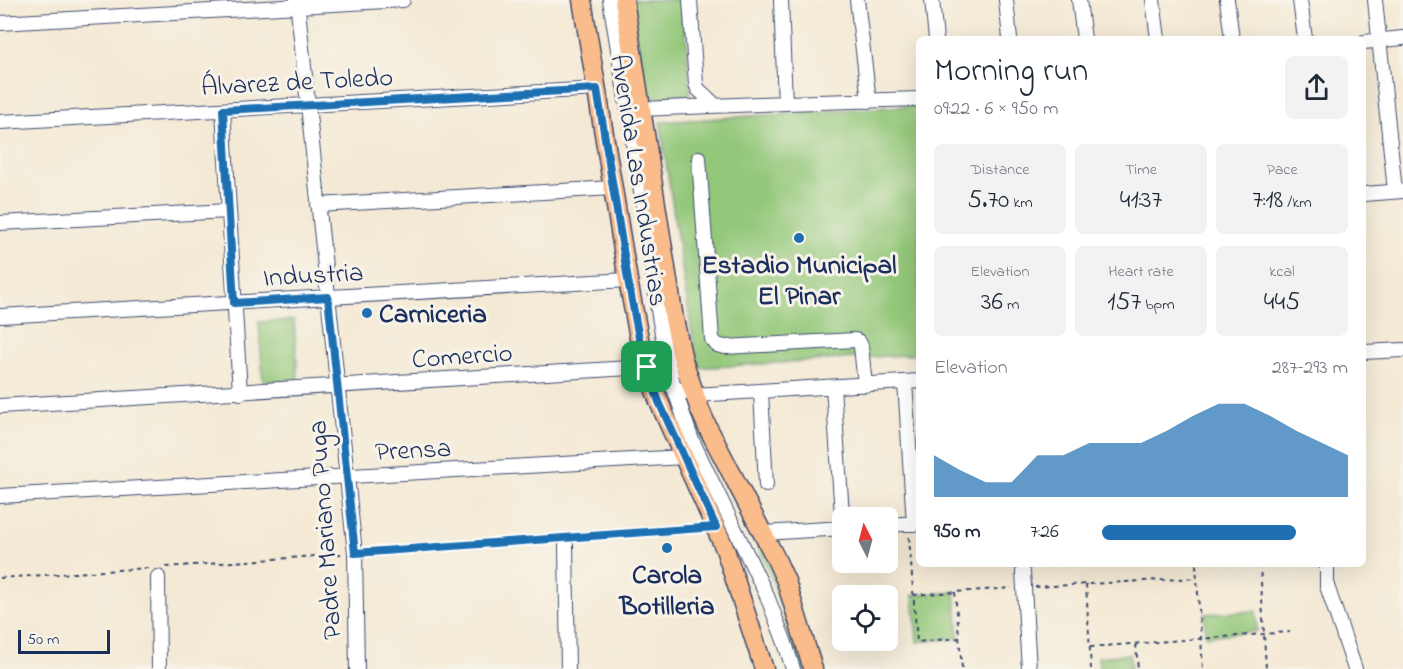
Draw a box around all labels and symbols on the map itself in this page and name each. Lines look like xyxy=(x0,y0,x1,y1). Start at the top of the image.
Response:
street label: Avenida Las Industrias xyxy=(598,52,677,309)
street label: Álvarez de Toledo xyxy=(200,59,394,108)
marker: Estadio Municipal El Pinar xyxy=(792,231,806,245)
place label: Estadio Municipal El Pinar xyxy=(701,247,897,317)
street label: Industria xyxy=(262,254,364,299)
place label: Carniceria xyxy=(379,296,487,335)
marker: Carniceria xyxy=(360,306,374,320)
street label: Comercio xyxy=(410,335,514,380)
pin xyxy=(621,341,672,392)
street label: Padre Mariano Puga xyxy=(299,419,354,641)
street label: Prensa xyxy=(374,430,452,473)
north arrow xyxy=(832,507,898,573)
marker: Carola Botilleria xyxy=(660,541,674,555)
place label: Carola Botilleria xyxy=(617,557,715,627)
scale bar xyxy=(18,627,110,654)

